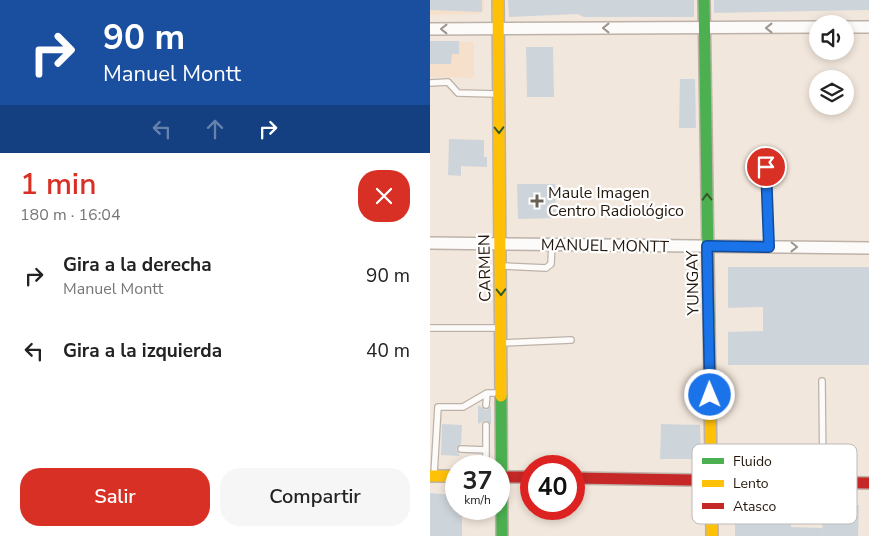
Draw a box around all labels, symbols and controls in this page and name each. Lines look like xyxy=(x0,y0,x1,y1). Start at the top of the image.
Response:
text: 90 m xyxy=(103,14,185,61)
map controls xyxy=(809,15,854,115)
button: sound xyxy=(809,15,854,60)
icon: right xyxy=(20,20,85,85)
one-way arrow xyxy=(440,23,448,34)
one-way arrow xyxy=(602,23,610,33)
one-way arrow xyxy=(765,23,772,33)
text: Manuel Montt xyxy=(103,59,241,89)
button: layers xyxy=(809,70,854,115)
icon: left xyxy=(148,115,176,143)
icon: ahead xyxy=(201,115,229,143)
icon: right xyxy=(254,115,282,143)
one-way arrow xyxy=(494,126,504,134)
pin xyxy=(745,146,787,188)
icon: arrive xyxy=(752,153,780,181)
text: 1 min xyxy=(20,164,96,205)
button: close xyxy=(358,170,410,222)
place label: Maule Imagen Centro Radiológico xyxy=(548,182,684,222)
one-way arrow xyxy=(701,193,712,201)
marker: Maule Imagen Centro Radiológico xyxy=(530,194,544,208)
text: 180 m · 16:04 xyxy=(20,204,121,226)
street label: CARMEN xyxy=(473,234,497,302)
street label: MANUEL MONTT xyxy=(541,234,670,258)
one-way arrow xyxy=(790,242,798,252)
street label: YUNGAY xyxy=(681,250,705,317)
text: Gira a la derecha xyxy=(63,252,212,278)
icon: right xyxy=(20,262,48,290)
text: 90 m xyxy=(366,263,410,289)
text: Manuel Montt xyxy=(63,278,163,300)
one-way arrow xyxy=(496,288,506,296)
icon: left xyxy=(20,337,48,365)
text: Gira a la izquierda xyxy=(63,338,222,364)
text: 40 m xyxy=(366,338,410,364)
position arrow xyxy=(683,368,735,420)
legend xyxy=(692,444,857,524)
text: Fluido xyxy=(733,452,772,471)
speed limit sign: 40 xyxy=(520,455,585,520)
text: 37 xyxy=(462,464,493,498)
button: Salir xyxy=(20,468,210,526)
button: Compartir xyxy=(220,468,410,526)
text: Lento xyxy=(733,474,769,493)
text: km/h xyxy=(464,492,491,508)
text: Atasco xyxy=(733,497,776,516)

